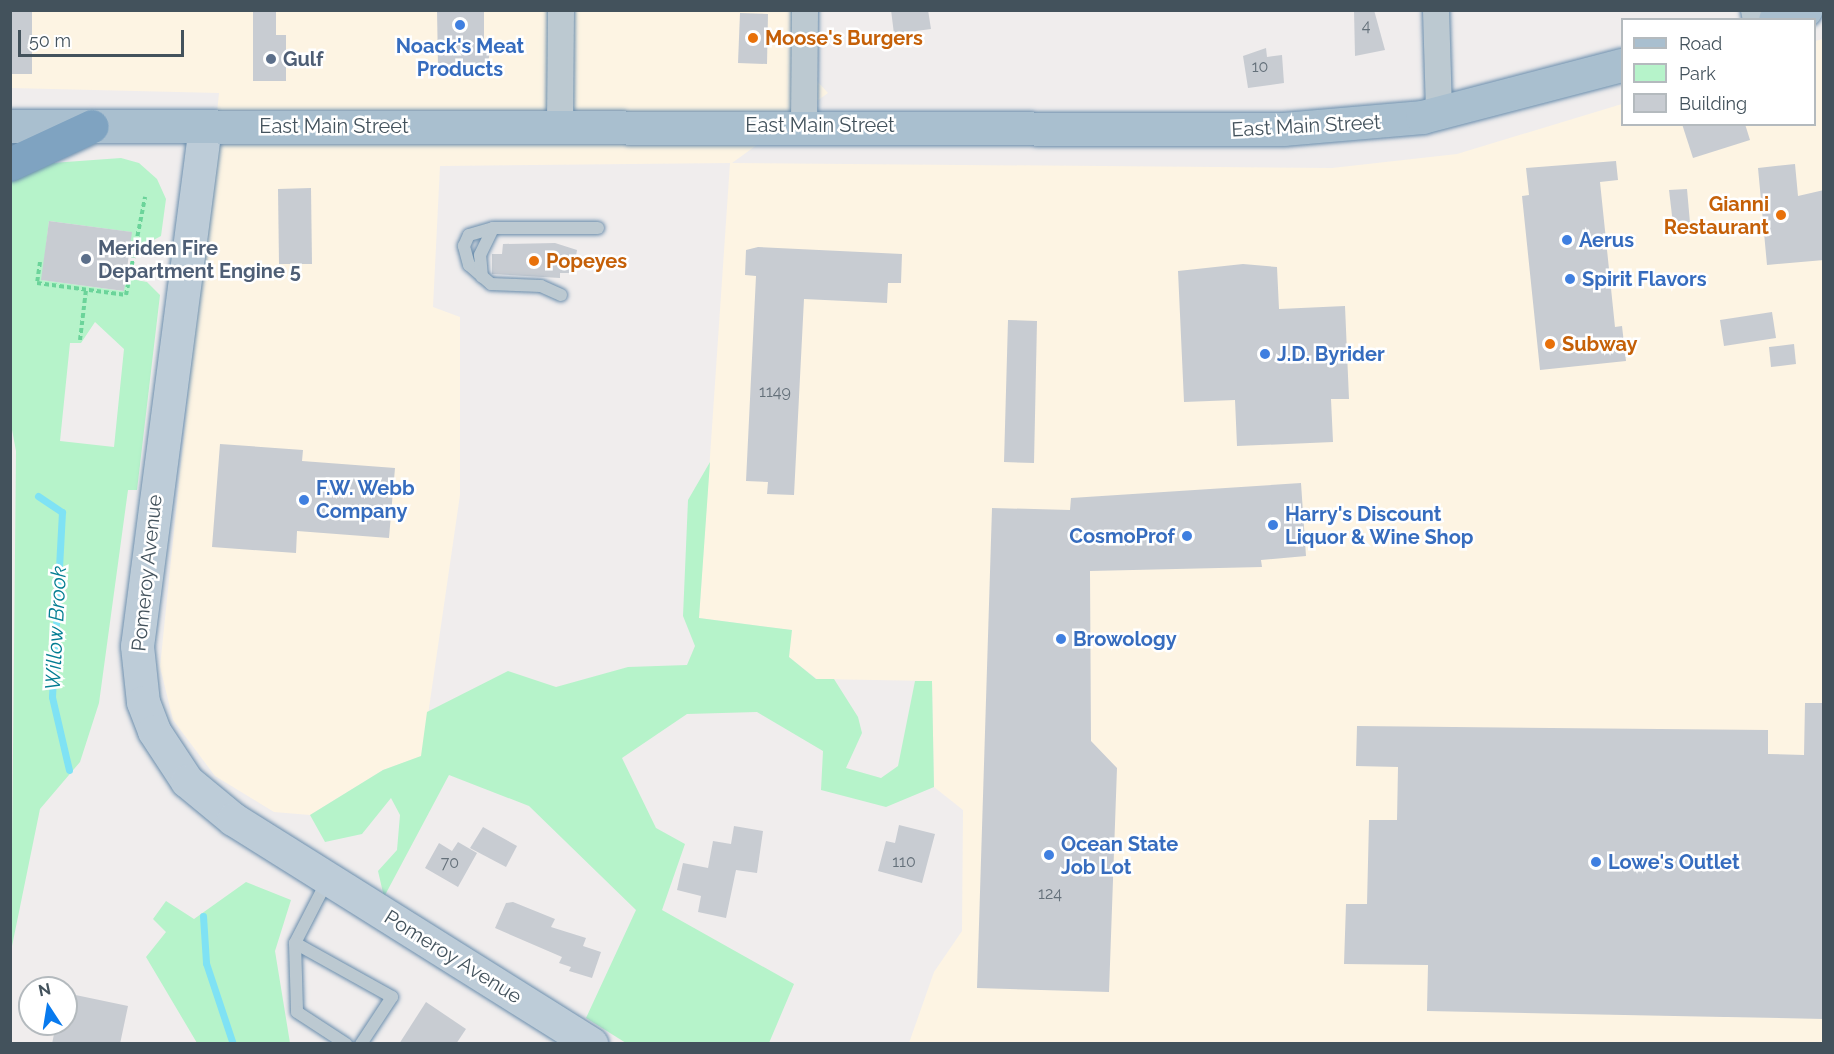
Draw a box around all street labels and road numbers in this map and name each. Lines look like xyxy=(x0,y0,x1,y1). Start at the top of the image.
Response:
street label: East Main Street xyxy=(1231,110,1381,142)
street label: East Main Street xyxy=(745,113,895,137)
street label: East Main Street xyxy=(259,114,409,138)
street label: Pomeroy Avenue xyxy=(127,493,167,653)
street label: Pomeroy Avenue xyxy=(379,905,527,1009)

